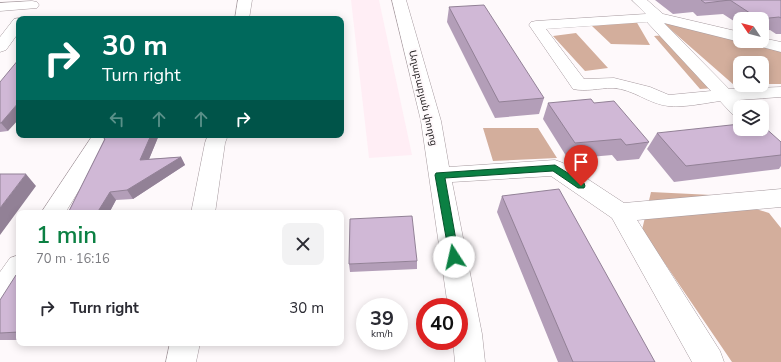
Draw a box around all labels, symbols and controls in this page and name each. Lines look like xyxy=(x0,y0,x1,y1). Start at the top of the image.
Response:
north arrow xyxy=(733,12,769,48)
map controls xyxy=(733,12,769,136)
text: 30 m xyxy=(102,27,168,65)
icon: right xyxy=(36,32,88,84)
street label: Աղաբաբյան փողոց xyxy=(405,49,441,147)
button: search xyxy=(733,56,769,92)
text: Turn right xyxy=(102,63,181,87)
button: layers xyxy=(733,100,769,136)
icon: left xyxy=(106,108,128,130)
icon: ahead xyxy=(148,108,170,130)
icon: ahead xyxy=(190,108,212,130)
icon: right xyxy=(232,108,254,130)
pin xyxy=(564,145,598,186)
icon: arrive xyxy=(570,151,592,173)
text: 1 min xyxy=(36,219,97,251)
button: close xyxy=(282,223,324,265)
position arrow xyxy=(433,236,475,278)
text: 70 m · 16:16 xyxy=(36,250,110,268)
icon: right xyxy=(36,297,58,319)
text: Turn right xyxy=(70,298,139,318)
text: 30 m xyxy=(289,298,324,318)
speed limit sign: 40 xyxy=(416,298,468,350)
text: 39 xyxy=(370,305,394,332)
text: km/h xyxy=(371,327,393,341)

